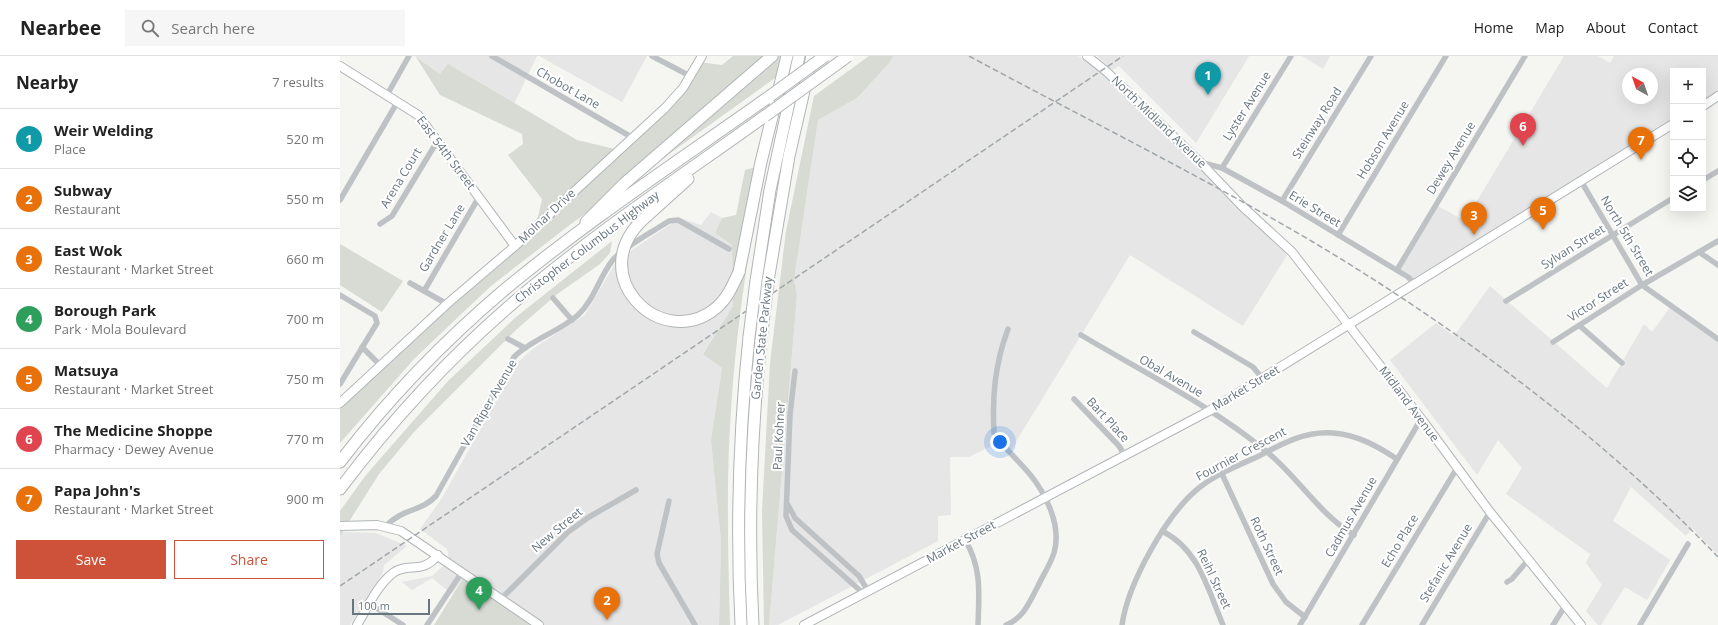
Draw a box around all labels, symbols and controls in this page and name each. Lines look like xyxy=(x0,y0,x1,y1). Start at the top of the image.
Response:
search box xyxy=(125,10,405,46)
text: Nearbee xyxy=(20,15,101,41)
icon: search xyxy=(139,17,161,39)
text: Search here xyxy=(171,18,255,38)
text: Home xyxy=(1474,18,1513,37)
text: Map xyxy=(1535,18,1564,37)
text: About xyxy=(1586,18,1626,37)
text: Contact xyxy=(1648,18,1698,37)
street label: Chobot Lane xyxy=(533,62,604,113)
pin: 1 xyxy=(1195,62,1221,95)
street label: Lyster Avenue xyxy=(1218,68,1275,144)
north arrow xyxy=(1622,68,1658,104)
map controls xyxy=(1670,68,1706,212)
button: + xyxy=(1670,68,1706,104)
text: Nearby xyxy=(16,71,78,94)
street label: North Midland Avenue xyxy=(1108,72,1211,172)
text: 7 results xyxy=(272,73,324,91)
street label: Steinway Road xyxy=(1288,84,1345,162)
street label: Hobson Avenue xyxy=(1352,97,1413,182)
button: − xyxy=(1670,104,1706,140)
street label: East 54th Street xyxy=(413,112,480,193)
pin: 6 xyxy=(1510,113,1536,146)
street label: Dewey Avenue xyxy=(1422,118,1479,197)
text: Weir Welding xyxy=(54,120,153,140)
pin: 7 xyxy=(1628,127,1654,160)
text: 1 xyxy=(25,130,33,148)
text: 520 m xyxy=(286,130,324,148)
text: Place xyxy=(54,140,86,158)
button: locate xyxy=(1670,140,1706,176)
street label: Arena Court xyxy=(376,144,425,211)
button: layers xyxy=(1670,176,1706,212)
text: Subway xyxy=(54,180,112,200)
street label: Molnar Drive xyxy=(514,185,579,247)
street label: Christopher Columbus Highway xyxy=(511,186,663,307)
street label: Erie Street xyxy=(1286,186,1344,231)
text: 2 xyxy=(25,190,33,208)
text: 550 m xyxy=(286,190,324,208)
street label: North 5th Street xyxy=(1597,192,1658,279)
pin: 5 xyxy=(1530,197,1556,230)
text: Restaurant xyxy=(54,200,121,218)
street label: Gardner Lane xyxy=(415,200,469,275)
pin: 3 xyxy=(1461,202,1487,235)
street label: Sylvan Street xyxy=(1538,220,1608,273)
text: East Wok xyxy=(54,240,122,260)
text: 3 xyxy=(25,250,33,268)
text: 660 m xyxy=(286,250,324,268)
text: Restaurant · Market Street xyxy=(54,260,213,278)
street label: Victor Street xyxy=(1564,274,1631,325)
street label: Garden State Parkway xyxy=(747,275,777,400)
text: Borough Park xyxy=(54,300,156,320)
text: 4 xyxy=(25,310,33,328)
text: 700 m xyxy=(286,310,324,328)
text: Park · Mola Boulevard xyxy=(54,320,187,338)
street label: Obal Avenue xyxy=(1136,350,1207,401)
street label: Van Riper Avenue xyxy=(457,356,521,450)
text: Matsuya xyxy=(54,360,119,380)
street label: Market Street xyxy=(1209,361,1283,415)
street label: Midland Avenue xyxy=(1375,362,1444,445)
text: 5 xyxy=(25,370,33,388)
text: 750 m xyxy=(286,370,324,388)
text: Restaurant · Market Street xyxy=(54,380,213,398)
street label: Bart Place xyxy=(1083,393,1134,446)
street label: Paul Kohner xyxy=(768,401,789,471)
text: The Medicine Shoppe xyxy=(54,420,213,440)
street label: Fournier Crescent xyxy=(1193,423,1289,485)
text: 6 xyxy=(25,430,33,448)
text: 770 m xyxy=(286,430,324,448)
your location xyxy=(990,432,1010,452)
text: Pharmacy · Dewey Avenue xyxy=(54,440,214,458)
street label: Cadmus Avenue xyxy=(1321,473,1381,560)
text: Papa John's xyxy=(54,480,140,500)
text: 7 xyxy=(25,490,33,508)
text: 900 m xyxy=(286,490,324,508)
text: Restaurant · Market Street xyxy=(54,500,213,518)
street label: New Street xyxy=(528,503,586,556)
street label: Echo Place xyxy=(1377,511,1422,571)
street label: Roth Street xyxy=(1246,514,1288,578)
street label: Market Street xyxy=(923,516,998,567)
street label: Stefanic Avenue xyxy=(1415,520,1476,605)
button: Save xyxy=(16,540,166,579)
button: Share xyxy=(174,540,324,579)
street label: Reihl Street xyxy=(1193,546,1236,611)
pin: 4 xyxy=(466,577,492,610)
pin: 2 xyxy=(594,587,620,620)
scale bar xyxy=(352,597,430,616)
text: 100 m xyxy=(358,598,390,613)

